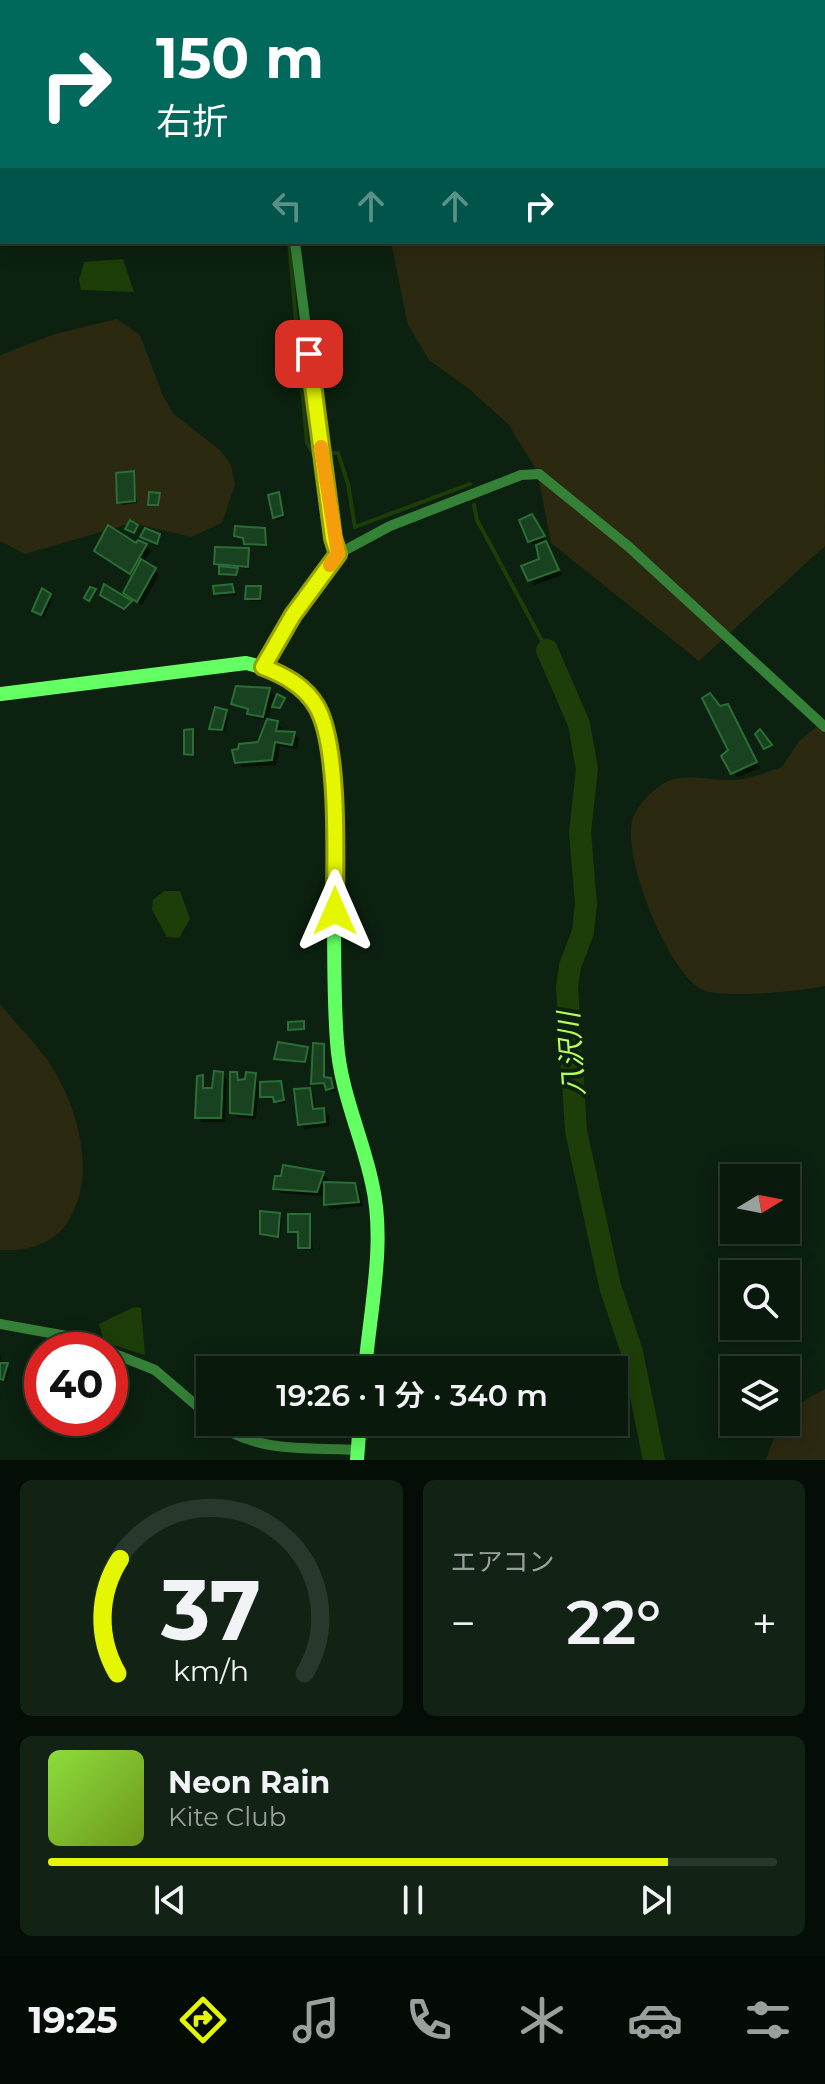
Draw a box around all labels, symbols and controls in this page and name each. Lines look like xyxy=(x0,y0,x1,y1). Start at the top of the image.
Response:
text: 150 m xyxy=(156,24,324,92)
icon: right xyxy=(24,32,128,136)
text: 右折 xyxy=(156,99,228,143)
icon: left xyxy=(265,184,309,228)
icon: ahead xyxy=(349,184,393,228)
icon: ahead xyxy=(433,184,477,228)
icon: right xyxy=(517,184,561,228)
pin xyxy=(275,320,343,388)
icon: arrive xyxy=(287,332,331,376)
position arrow xyxy=(293,869,377,953)
water label: 八沢川 xyxy=(551,1008,591,1097)
north arrow xyxy=(720,1164,800,1244)
map controls xyxy=(720,1164,800,1436)
button: search xyxy=(720,1260,800,1340)
speed limit sign: 40 xyxy=(24,1332,128,1436)
button: layers xyxy=(720,1356,800,1436)
text: 19:26 · 1 分 · 340 m xyxy=(276,1377,548,1414)
text: エアコン xyxy=(451,1546,555,1578)
text: 37 xyxy=(160,1559,261,1661)
text: 22° xyxy=(566,1586,661,1659)
text: − xyxy=(451,1596,476,1650)
text: + xyxy=(752,1596,777,1650)
text: km/h xyxy=(173,1653,249,1688)
text: Neon Rain xyxy=(168,1764,330,1801)
text: Kite Club xyxy=(168,1801,286,1833)
icon: previous xyxy=(148,1878,192,1922)
icon: pause xyxy=(391,1878,435,1922)
icon: next xyxy=(634,1878,678,1922)
icon: directions xyxy=(175,1992,231,2048)
icon: music xyxy=(288,1992,344,2048)
icon: phone xyxy=(401,1992,457,2048)
icon: climate xyxy=(514,1992,570,2048)
icon: car xyxy=(627,1992,683,2048)
icon: filters xyxy=(740,1992,796,2048)
text: 19:25 xyxy=(29,1998,118,2042)

